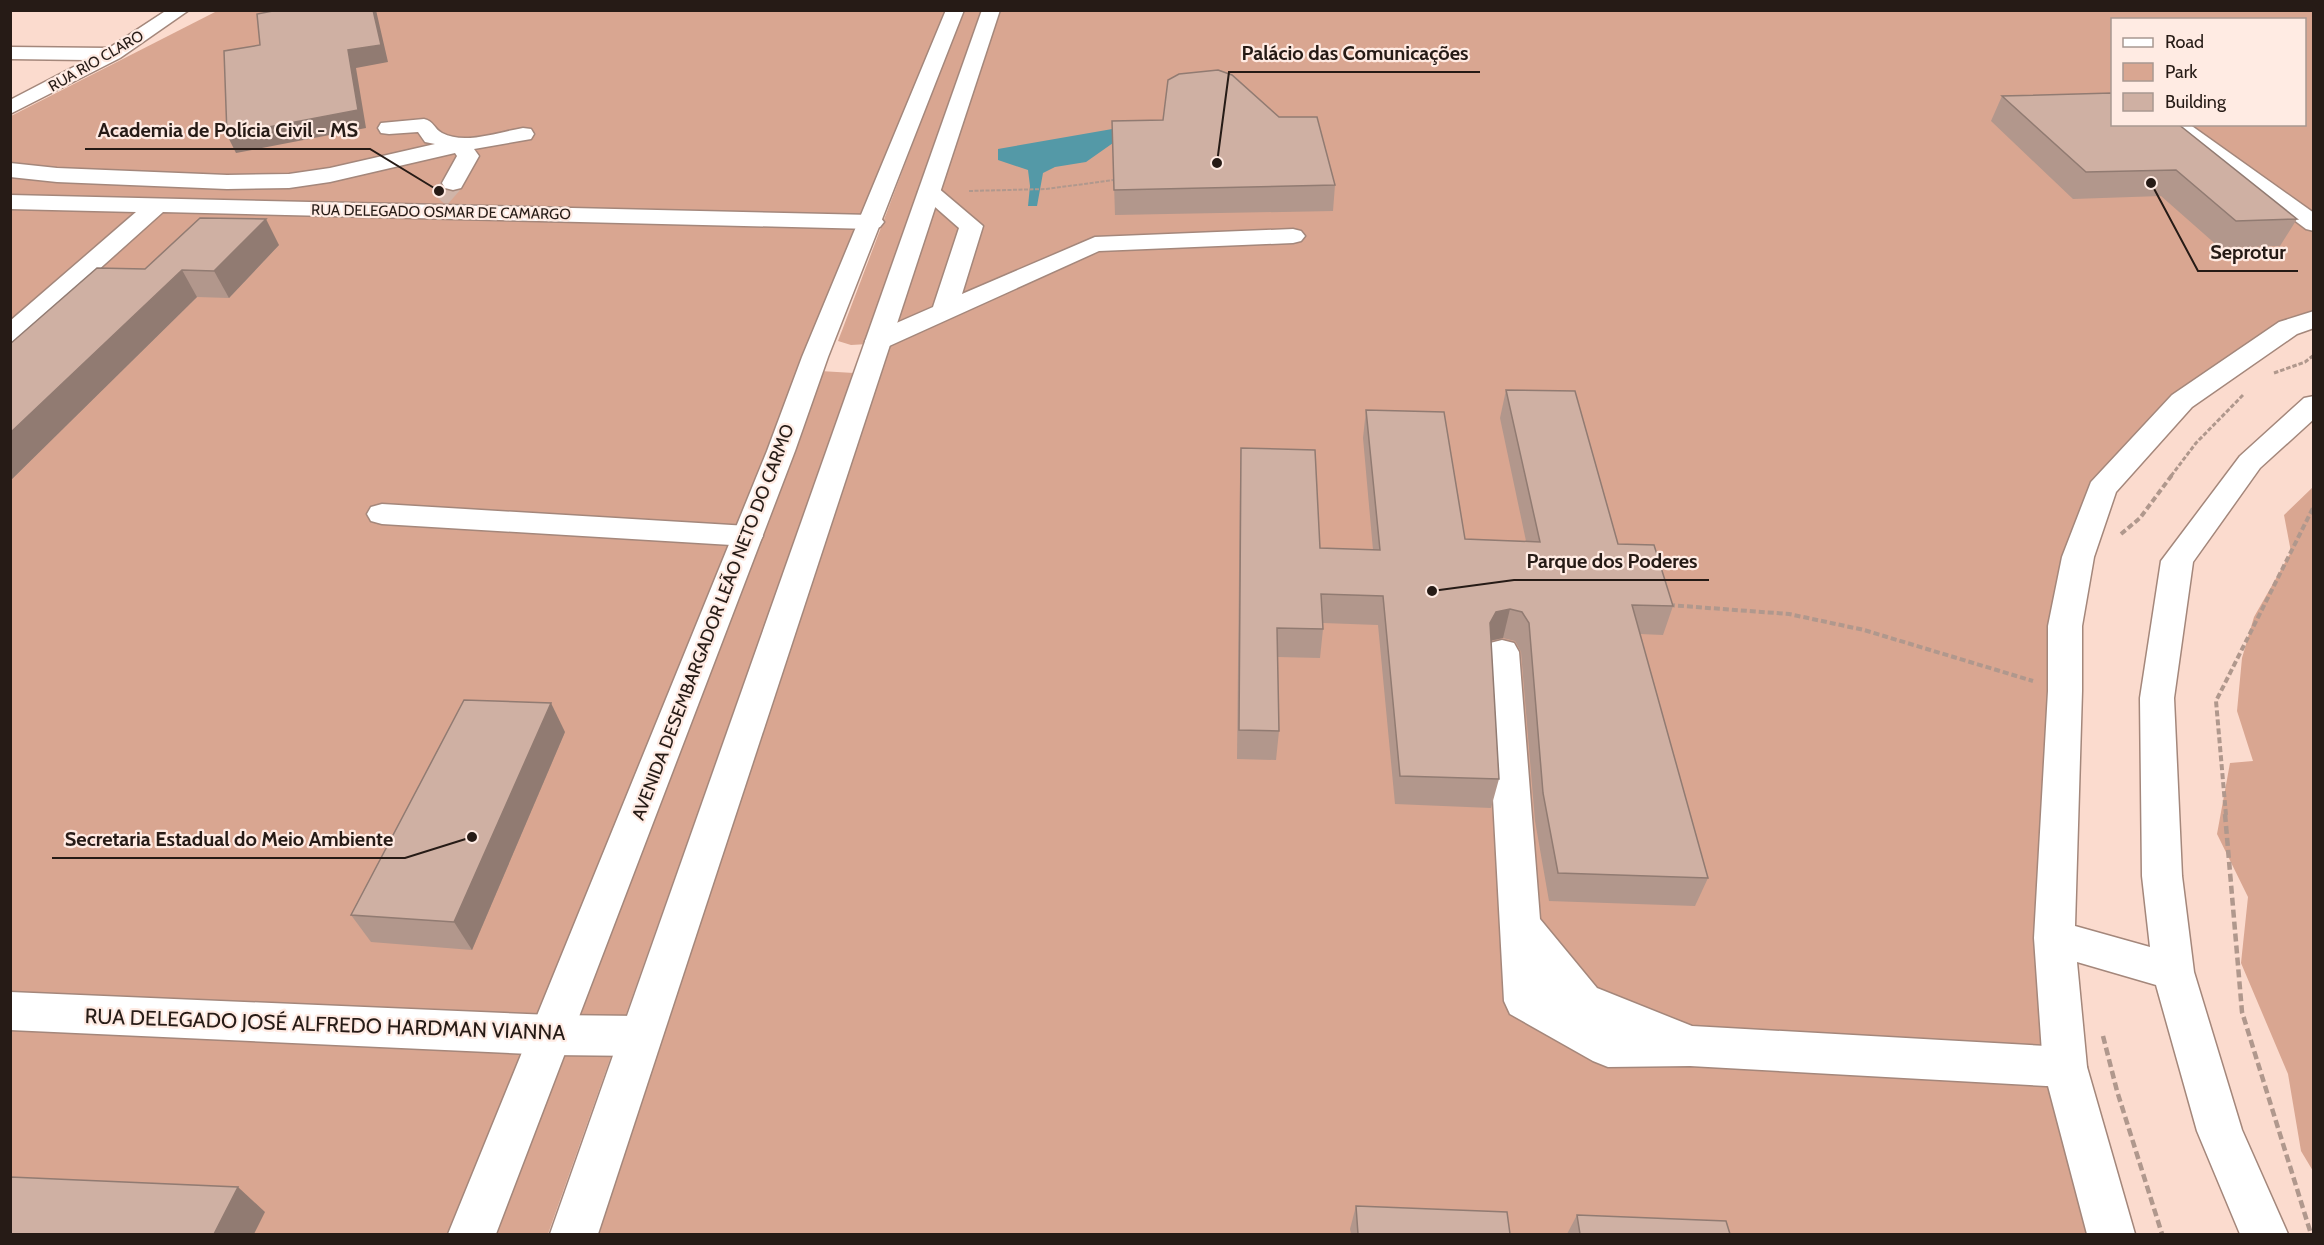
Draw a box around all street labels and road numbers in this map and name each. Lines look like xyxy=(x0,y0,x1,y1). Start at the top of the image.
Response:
street label: RUA RIO CLARO xyxy=(45,27,147,95)
street label: RUA DELEGADO OSMAR DE CAMARGO xyxy=(311,201,571,223)
street label: AVENIDA DESEMBARGADOR LEÃO NETO DO CARMO xyxy=(627,421,799,823)
street label: RUA DELEGADO JOSÉ ALFREDO HARDMAN VIANNA xyxy=(84,1003,566,1045)

